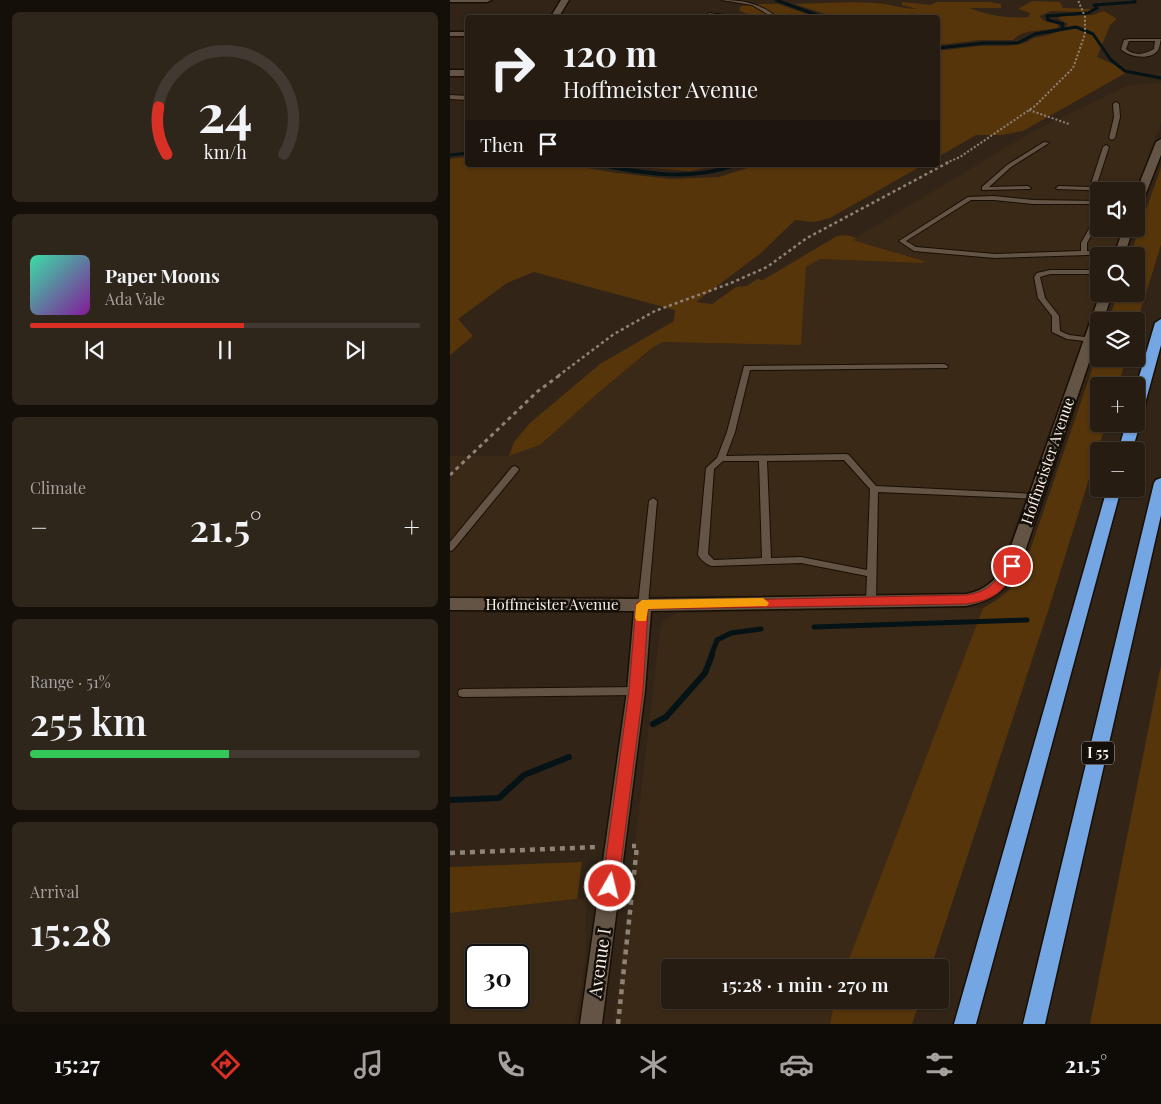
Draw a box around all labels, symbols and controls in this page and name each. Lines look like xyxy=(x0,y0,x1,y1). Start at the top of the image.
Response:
text: 120 m xyxy=(563,29,657,76)
icon: right xyxy=(480,35,545,100)
text: Hoffmeister Avenue xyxy=(563,74,758,104)
text: 24 xyxy=(198,77,252,146)
icon: arrive xyxy=(534,130,562,158)
text: Then xyxy=(480,131,524,157)
text: km/h xyxy=(204,140,247,163)
map controls xyxy=(1090,182,1145,497)
button: sound xyxy=(1090,182,1145,237)
button: search xyxy=(1090,247,1145,302)
text: Paper Moons xyxy=(105,262,220,288)
text: Ada Vale xyxy=(105,288,165,309)
button: layers xyxy=(1090,312,1145,367)
icon: previous xyxy=(81,336,109,364)
icon: pause xyxy=(211,336,239,364)
icon: next xyxy=(341,336,369,364)
button: + xyxy=(1090,377,1145,432)
street label: Hoffmeister Avenue xyxy=(1016,394,1078,527)
button: − xyxy=(1090,442,1145,497)
text: Climate xyxy=(30,477,86,498)
text: 21.5° xyxy=(190,501,262,552)
text: − xyxy=(30,508,48,545)
text: + xyxy=(404,508,420,545)
pin xyxy=(991,545,1033,587)
icon: arrive xyxy=(998,552,1026,580)
street label: Hoffmeister Avenue xyxy=(485,594,619,614)
text: Range · 51% xyxy=(30,671,111,692)
text: 255 km xyxy=(30,695,147,746)
road number: I 55 xyxy=(1082,741,1114,764)
position arrow xyxy=(583,859,635,911)
text: Arrival xyxy=(30,881,79,902)
text: 15:28 xyxy=(30,905,112,956)
street label: Avenue I xyxy=(582,927,616,1000)
speed limit sign: 30 xyxy=(465,944,530,1009)
text: 15:28 · 1 min · 270 m xyxy=(721,971,889,997)
icon: directions xyxy=(208,1047,243,1082)
icon: music xyxy=(351,1047,386,1082)
icon: phone xyxy=(493,1047,528,1082)
icon: climate xyxy=(636,1047,671,1082)
icon: car xyxy=(779,1047,814,1082)
icon: filters xyxy=(922,1047,957,1082)
text: 15:27 xyxy=(54,1049,100,1079)
text: 21.5° xyxy=(1065,1049,1107,1079)

